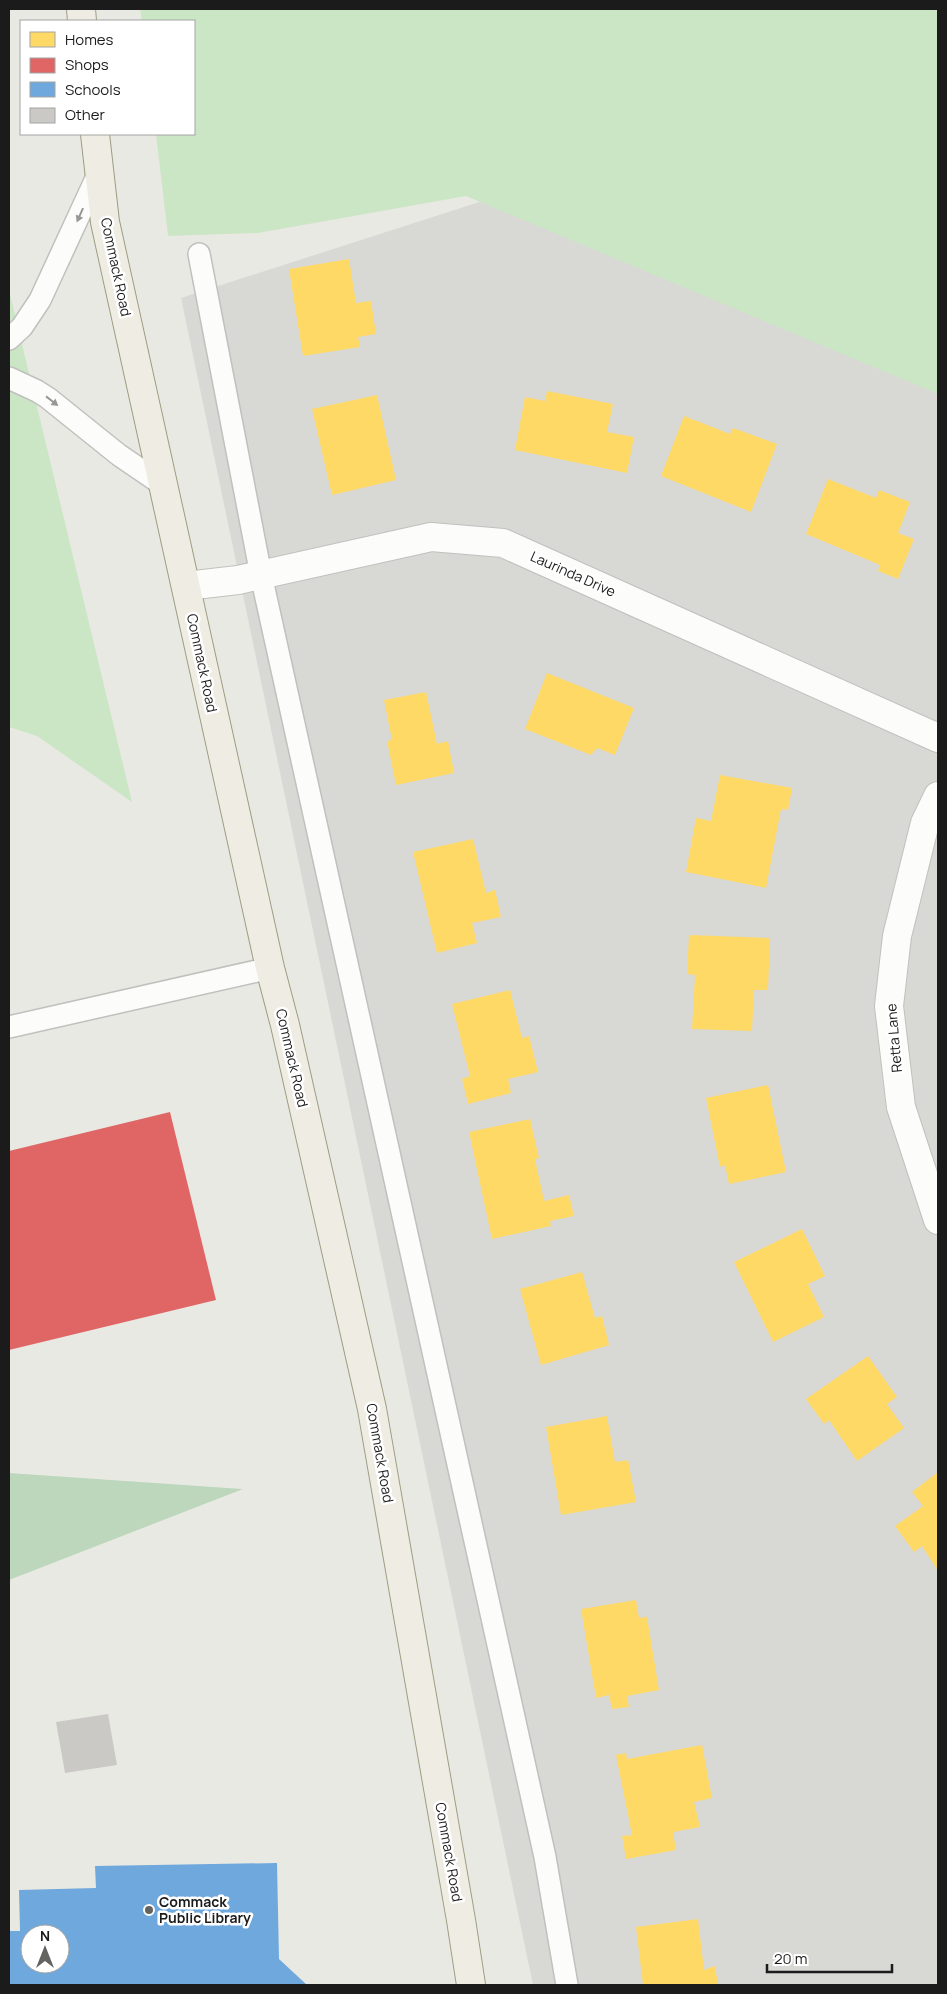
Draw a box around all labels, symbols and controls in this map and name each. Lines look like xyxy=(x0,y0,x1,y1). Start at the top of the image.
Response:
legend xyxy=(20,20,195,135)
text: Homes xyxy=(65,29,114,50)
text: Shops xyxy=(65,54,109,75)
text: Schools xyxy=(65,79,121,100)
text: Other xyxy=(65,104,106,125)
one-way arrow xyxy=(75,208,83,222)
street label: Commack Road xyxy=(97,216,136,318)
one-way arrow xyxy=(45,396,58,406)
street label: Laurinda Drive xyxy=(528,546,619,601)
street label: Commack Road xyxy=(183,612,222,714)
street label: Retta Lane xyxy=(881,1003,906,1073)
street label: Commack Road xyxy=(272,1007,313,1109)
street label: Commack Road xyxy=(362,1402,399,1504)
street label: Commack Road xyxy=(431,1801,468,1903)
place label: Commack Public Library xyxy=(159,1892,251,1927)
marker: Commack Public Library xyxy=(143,1904,155,1916)
north arrow xyxy=(20,1924,70,1974)
text: N xyxy=(40,1926,50,1945)
scale bar xyxy=(767,1942,892,1974)
text: 20 m xyxy=(774,1948,807,1969)

